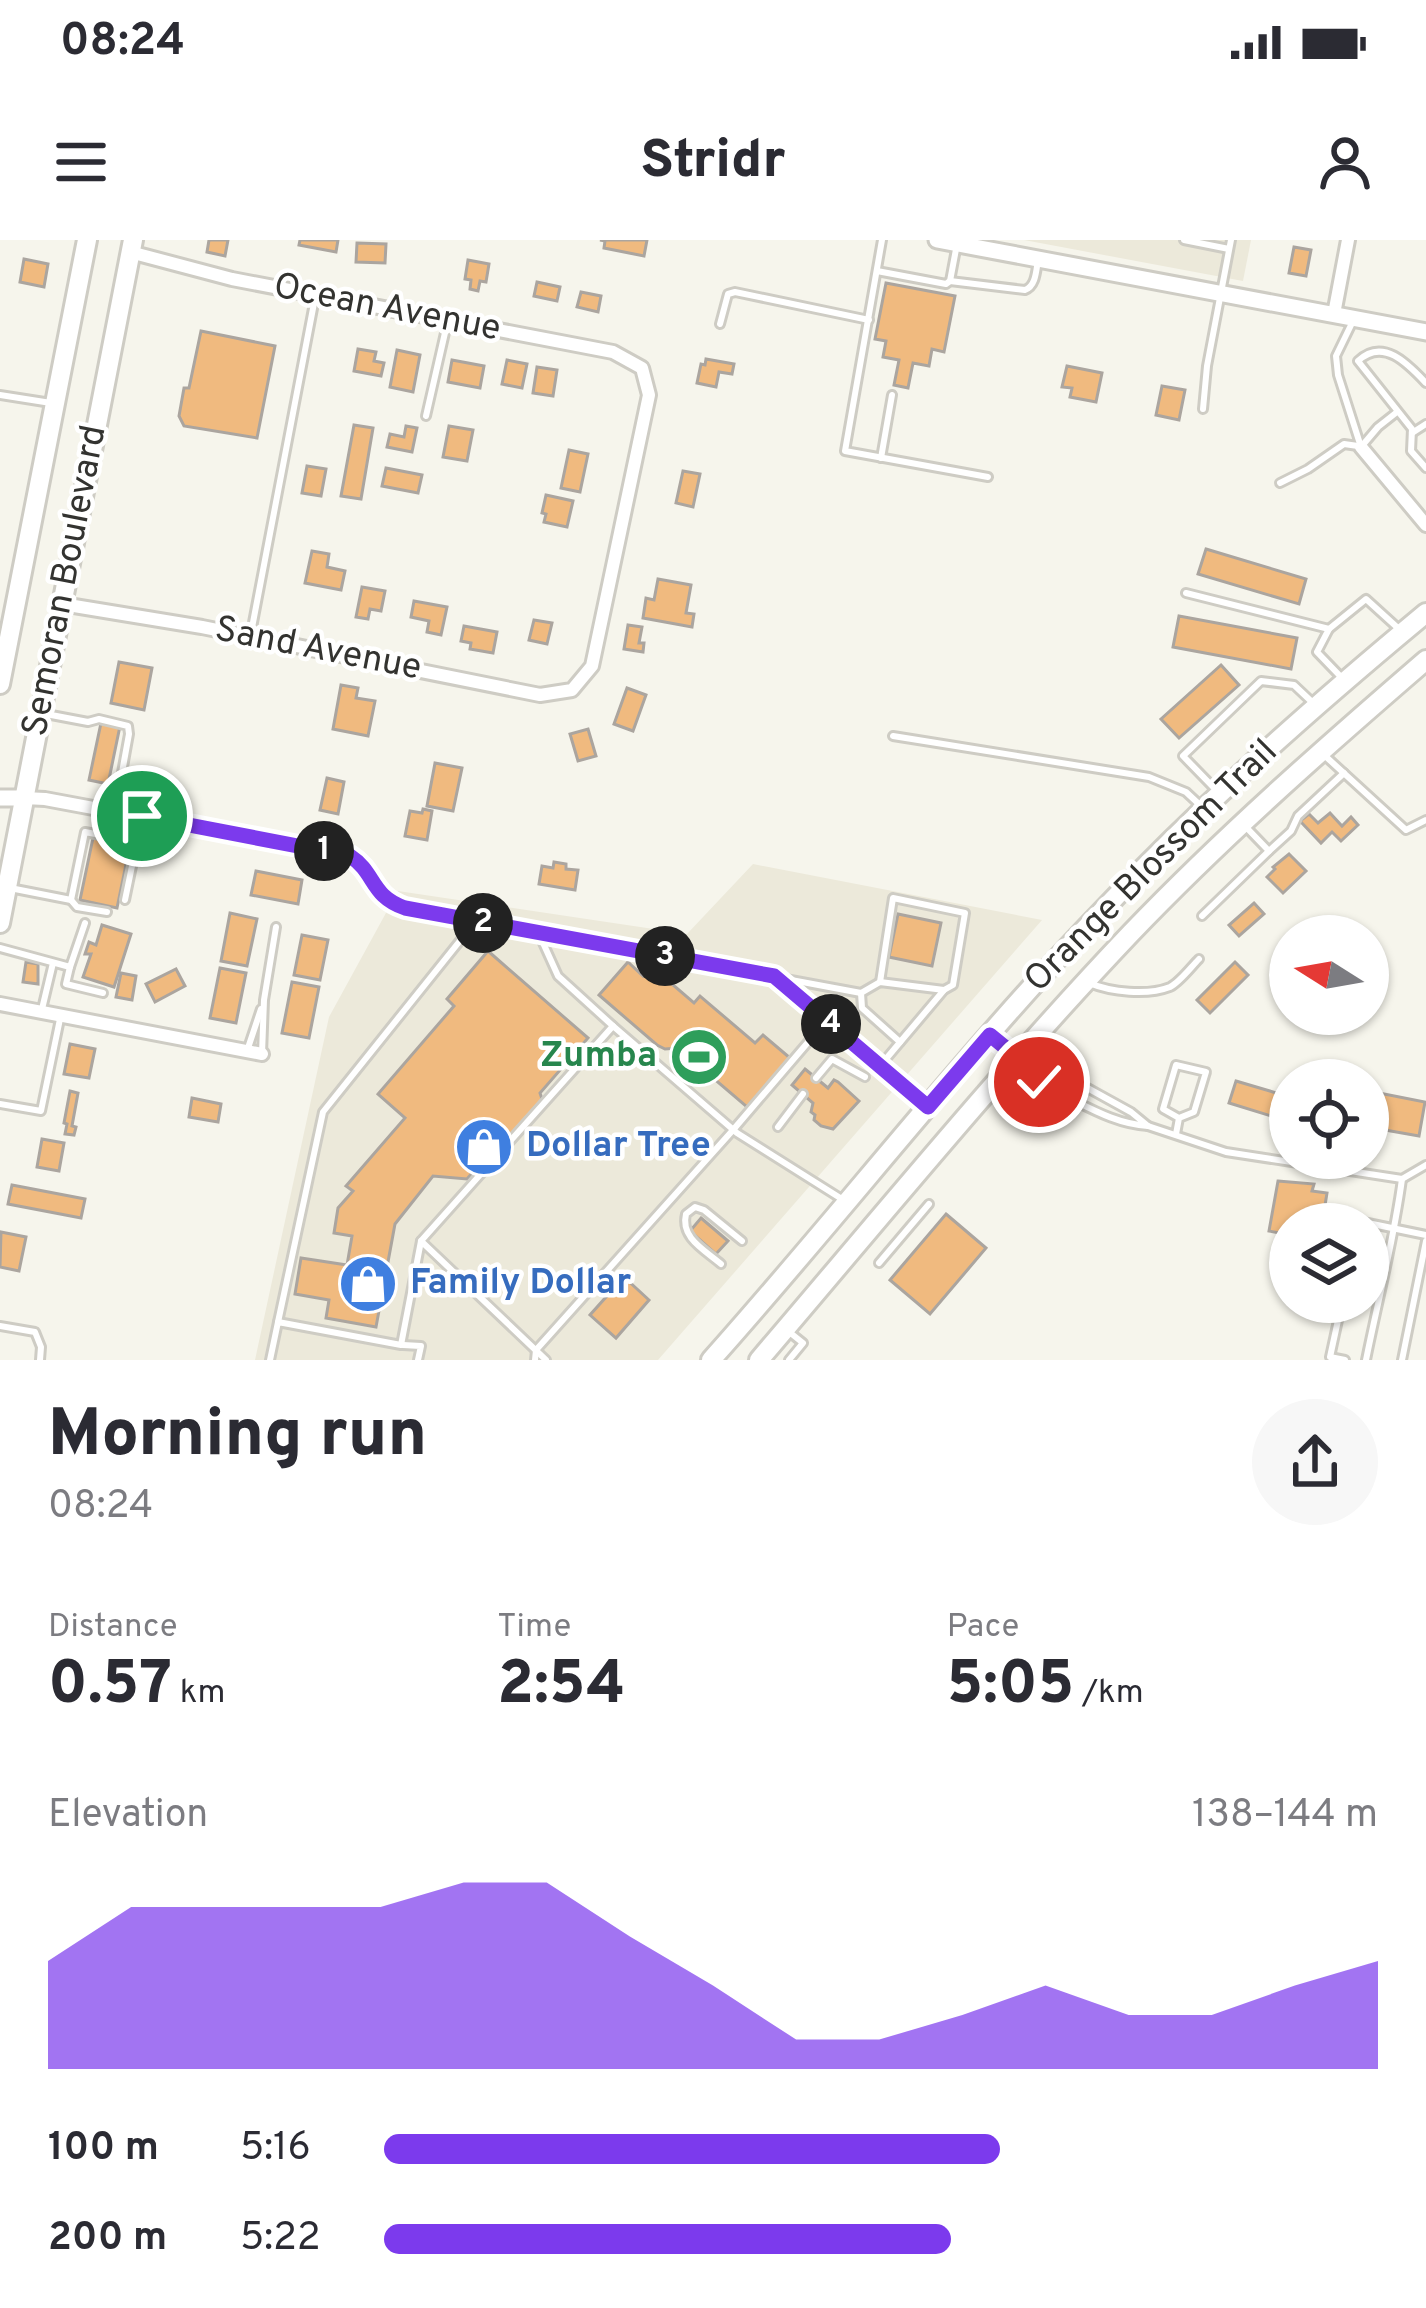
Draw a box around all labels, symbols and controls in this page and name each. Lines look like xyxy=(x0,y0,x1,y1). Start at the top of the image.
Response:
text: 08:24 xyxy=(60,14,185,71)
text: Stridr xyxy=(640,128,786,197)
icon: menu xyxy=(48,129,114,195)
icon: person xyxy=(1312,129,1378,195)
street label: Ocean Avenue xyxy=(270,264,504,354)
street label: Semoran Boulevard xyxy=(13,422,119,740)
street label: Sand Avenue xyxy=(211,607,425,693)
street label: Orange Blossom Trail xyxy=(1016,731,1288,1003)
pin xyxy=(91,765,193,867)
icon: arrive xyxy=(109,783,175,849)
pin: 1 xyxy=(294,821,354,881)
text: 1 xyxy=(317,830,331,872)
pin: 2 xyxy=(453,893,513,953)
text: 2 xyxy=(473,902,493,944)
north arrow xyxy=(1269,915,1389,1035)
map controls xyxy=(1269,915,1389,1323)
pin: 3 xyxy=(635,926,695,986)
text: 3 xyxy=(655,935,675,977)
pin: 4 xyxy=(801,994,861,1054)
text: 4 xyxy=(820,1003,842,1045)
sports icon: Zumba xyxy=(668,1026,730,1088)
pin xyxy=(988,1031,1090,1133)
place label: Zumba xyxy=(540,1034,657,1080)
icon: check xyxy=(1006,1049,1072,1115)
button: locate xyxy=(1269,1059,1389,1179)
shop icon: Dollar Tree xyxy=(453,1116,515,1178)
place label: Dollar Tree xyxy=(526,1124,711,1170)
button: layers xyxy=(1269,1203,1389,1323)
shop icon: Family Dollar xyxy=(337,1253,399,1315)
place label: Family Dollar xyxy=(410,1261,631,1307)
text: Morning run xyxy=(48,1396,427,1479)
button: share xyxy=(1252,1399,1378,1525)
text: 08:24 xyxy=(48,1483,153,1532)
text: Distance xyxy=(48,1607,178,1649)
text: Time xyxy=(497,1607,571,1649)
text: Pace xyxy=(947,1607,1019,1649)
text: 0.57 xyxy=(48,1649,172,1725)
text: 2:54 xyxy=(497,1649,626,1725)
text: 5:05 xyxy=(947,1649,1074,1725)
text: km xyxy=(172,1673,225,1715)
text: /km xyxy=(1074,1673,1144,1715)
text: Elevation xyxy=(48,1792,208,1841)
text: 138–144 m xyxy=(1192,1792,1378,1841)
text: 100 m xyxy=(48,2125,159,2174)
text: 5:16 xyxy=(240,2125,311,2174)
text: 200 m xyxy=(48,2215,167,2264)
text: 5:22 xyxy=(240,2215,321,2264)

